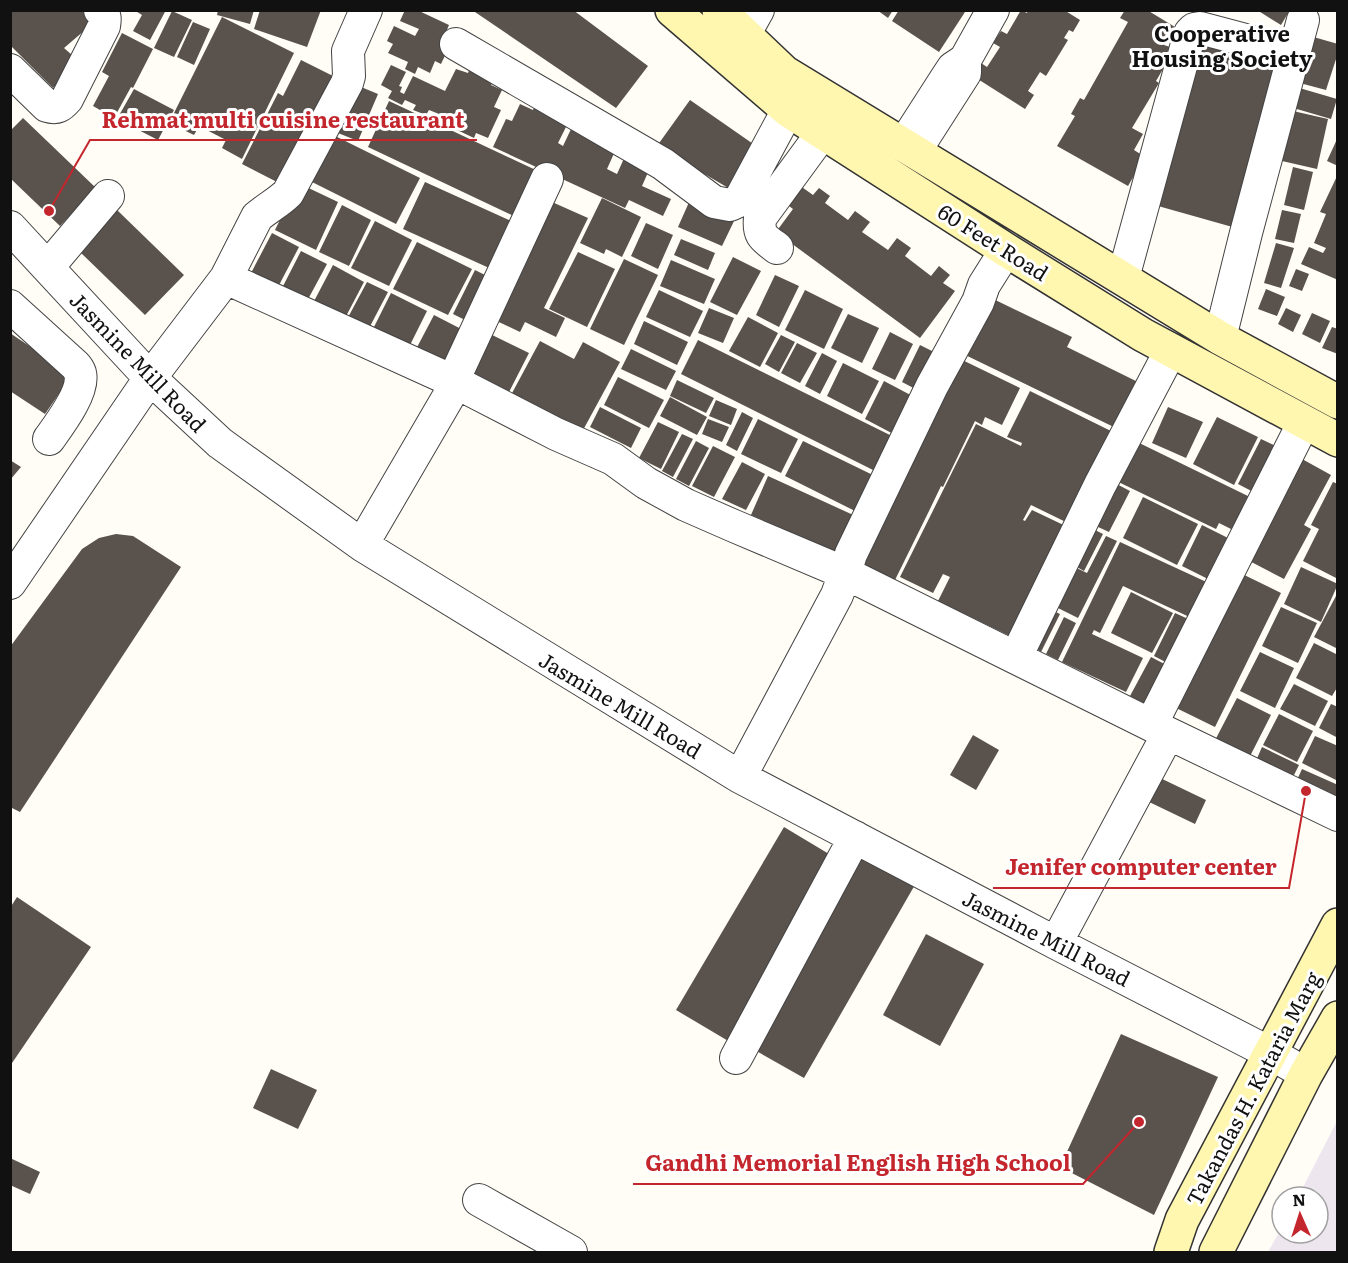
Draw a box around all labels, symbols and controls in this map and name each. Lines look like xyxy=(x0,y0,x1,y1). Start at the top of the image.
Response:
district label: Cooperative Housing Society xyxy=(1131,16,1313,74)
callout: Rehmat multi cuisine restaurant xyxy=(90,100,477,140)
text: Rehmat multi cuisine restaurant xyxy=(101,102,465,135)
street label: 60 Feet Road xyxy=(933,195,1055,287)
street label: Jasmine Mill Road xyxy=(64,284,214,438)
street label: Jasmine Mill Road xyxy=(534,643,708,765)
callout: Jenifer computer center xyxy=(993,848,1289,888)
text: Jenifer computer center xyxy=(1005,849,1277,882)
street label: Jasmine Mill Road xyxy=(958,881,1136,993)
street label: Takandas H. Kataria Marg xyxy=(1177,965,1327,1210)
callout: Gandhi Memorial English High School xyxy=(633,1144,1083,1184)
text: Gandhi Memorial English High School xyxy=(645,1145,1071,1178)
north arrow xyxy=(1270,1185,1330,1245)
text: N xyxy=(1292,1187,1307,1211)

